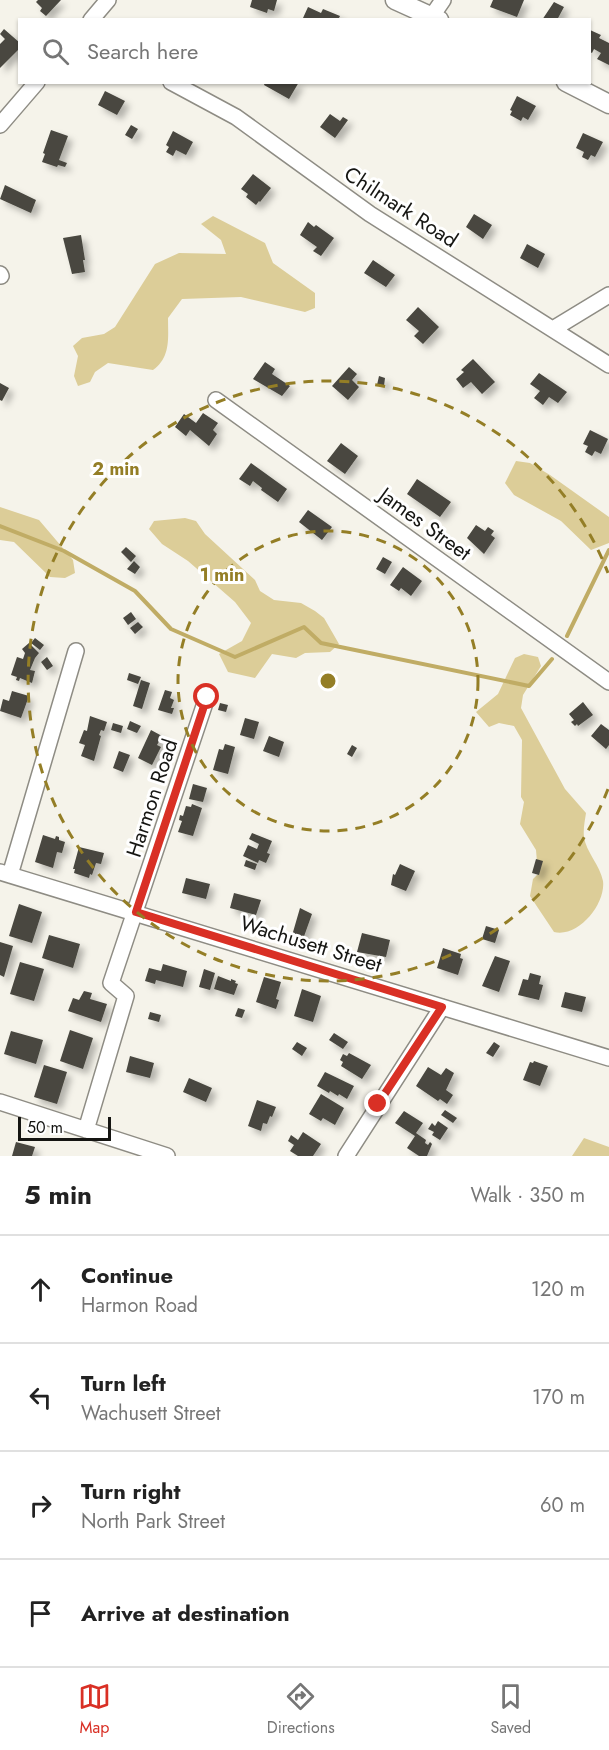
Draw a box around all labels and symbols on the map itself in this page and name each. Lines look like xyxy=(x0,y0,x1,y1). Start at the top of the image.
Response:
street label: Chilmark Road xyxy=(338,159,464,255)
text: 2 min xyxy=(92,456,140,482)
street label: James Street xyxy=(370,479,477,568)
text: 1 min xyxy=(200,562,244,588)
centre of rings xyxy=(318,671,338,691)
route start xyxy=(193,683,219,709)
street label: Harmon Road xyxy=(119,735,185,861)
street label: Wachusett Street xyxy=(236,908,386,980)
route end xyxy=(364,1090,390,1116)
scale bar xyxy=(18,1114,111,1142)

